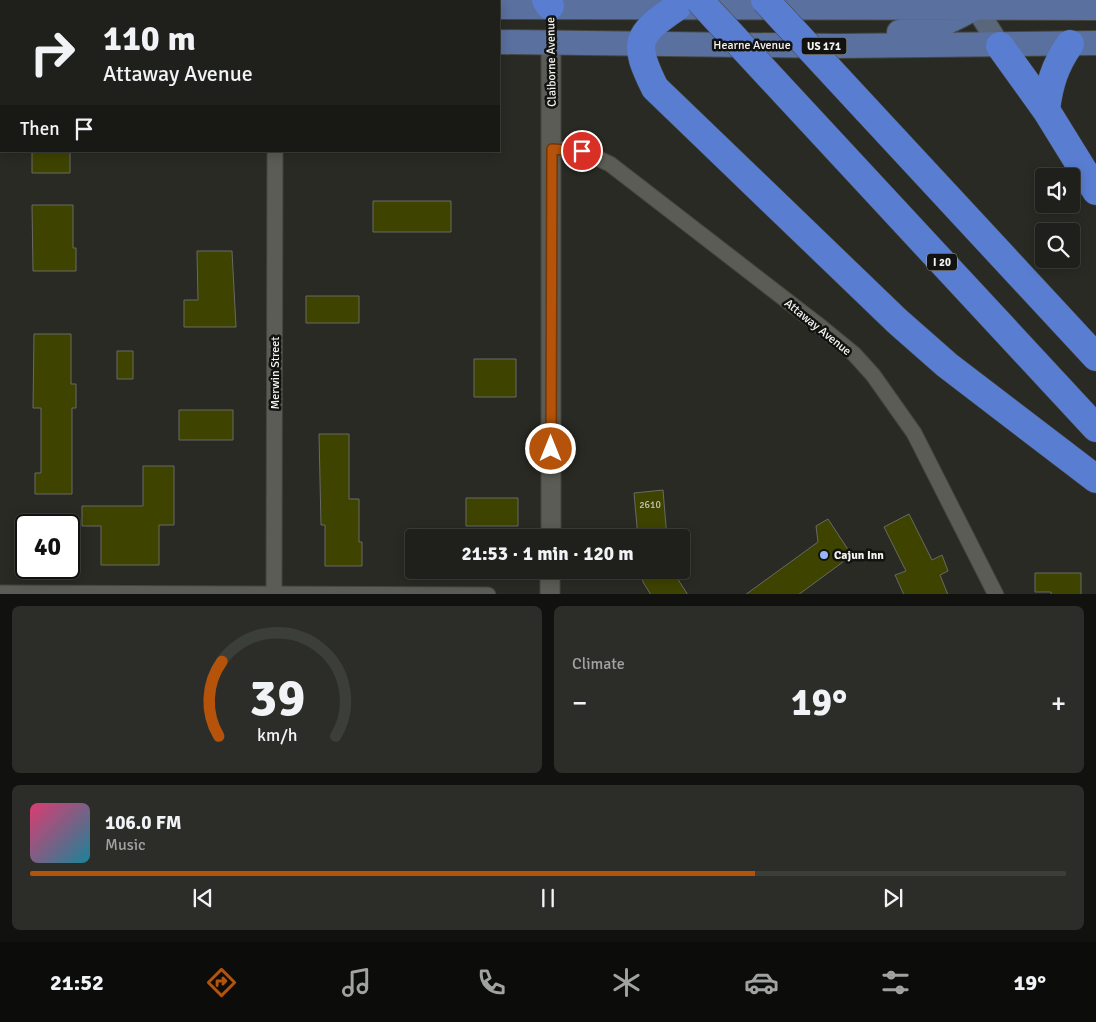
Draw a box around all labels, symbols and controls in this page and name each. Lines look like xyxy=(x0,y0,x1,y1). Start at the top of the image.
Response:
text: 110 m xyxy=(103,17,196,60)
street label: Claiborne Avenue xyxy=(543,17,560,107)
icon: right xyxy=(20,20,85,85)
road number: US 171 xyxy=(802,37,846,54)
street label: Hearne Avenue xyxy=(713,38,791,53)
text: Attaway Avenue xyxy=(103,60,253,87)
icon: arrive xyxy=(70,115,98,143)
text: Then xyxy=(20,117,60,141)
pin xyxy=(561,130,603,172)
icon: arrive xyxy=(568,137,596,165)
map controls xyxy=(1035,168,1080,268)
button: sound xyxy=(1035,168,1080,213)
button: search xyxy=(1035,223,1080,268)
road number: I 20 xyxy=(927,253,957,270)
street label: Attaway Avenue xyxy=(781,296,854,359)
street label: Merwin Street xyxy=(268,337,283,409)
position arrow xyxy=(524,422,576,474)
house number: 2610 xyxy=(639,499,661,511)
speed limit sign: 40 xyxy=(15,514,80,579)
text: 21:53 · 1 min · 120 m xyxy=(461,542,634,566)
place label: Cajun Inn xyxy=(834,548,884,563)
marker: Cajun Inn xyxy=(818,549,830,561)
text: Climate xyxy=(572,654,625,674)
text: 39 xyxy=(249,666,305,730)
text: 19° xyxy=(791,679,847,726)
text: − xyxy=(572,686,587,720)
text: + xyxy=(1051,686,1066,720)
text: km/h xyxy=(257,724,297,746)
text: 106.0 FM xyxy=(105,811,182,835)
text: Music xyxy=(105,835,146,855)
icon: previous xyxy=(189,884,217,912)
icon: pause xyxy=(534,884,562,912)
icon: next xyxy=(879,884,907,912)
icon: directions xyxy=(204,965,239,1000)
icon: music xyxy=(339,965,374,1000)
icon: phone xyxy=(474,965,509,1000)
icon: climate xyxy=(609,965,644,1000)
icon: car xyxy=(744,965,779,1000)
icon: filters xyxy=(878,965,913,1000)
text: 21:52 xyxy=(50,969,104,996)
text: 19° xyxy=(1013,969,1046,996)

